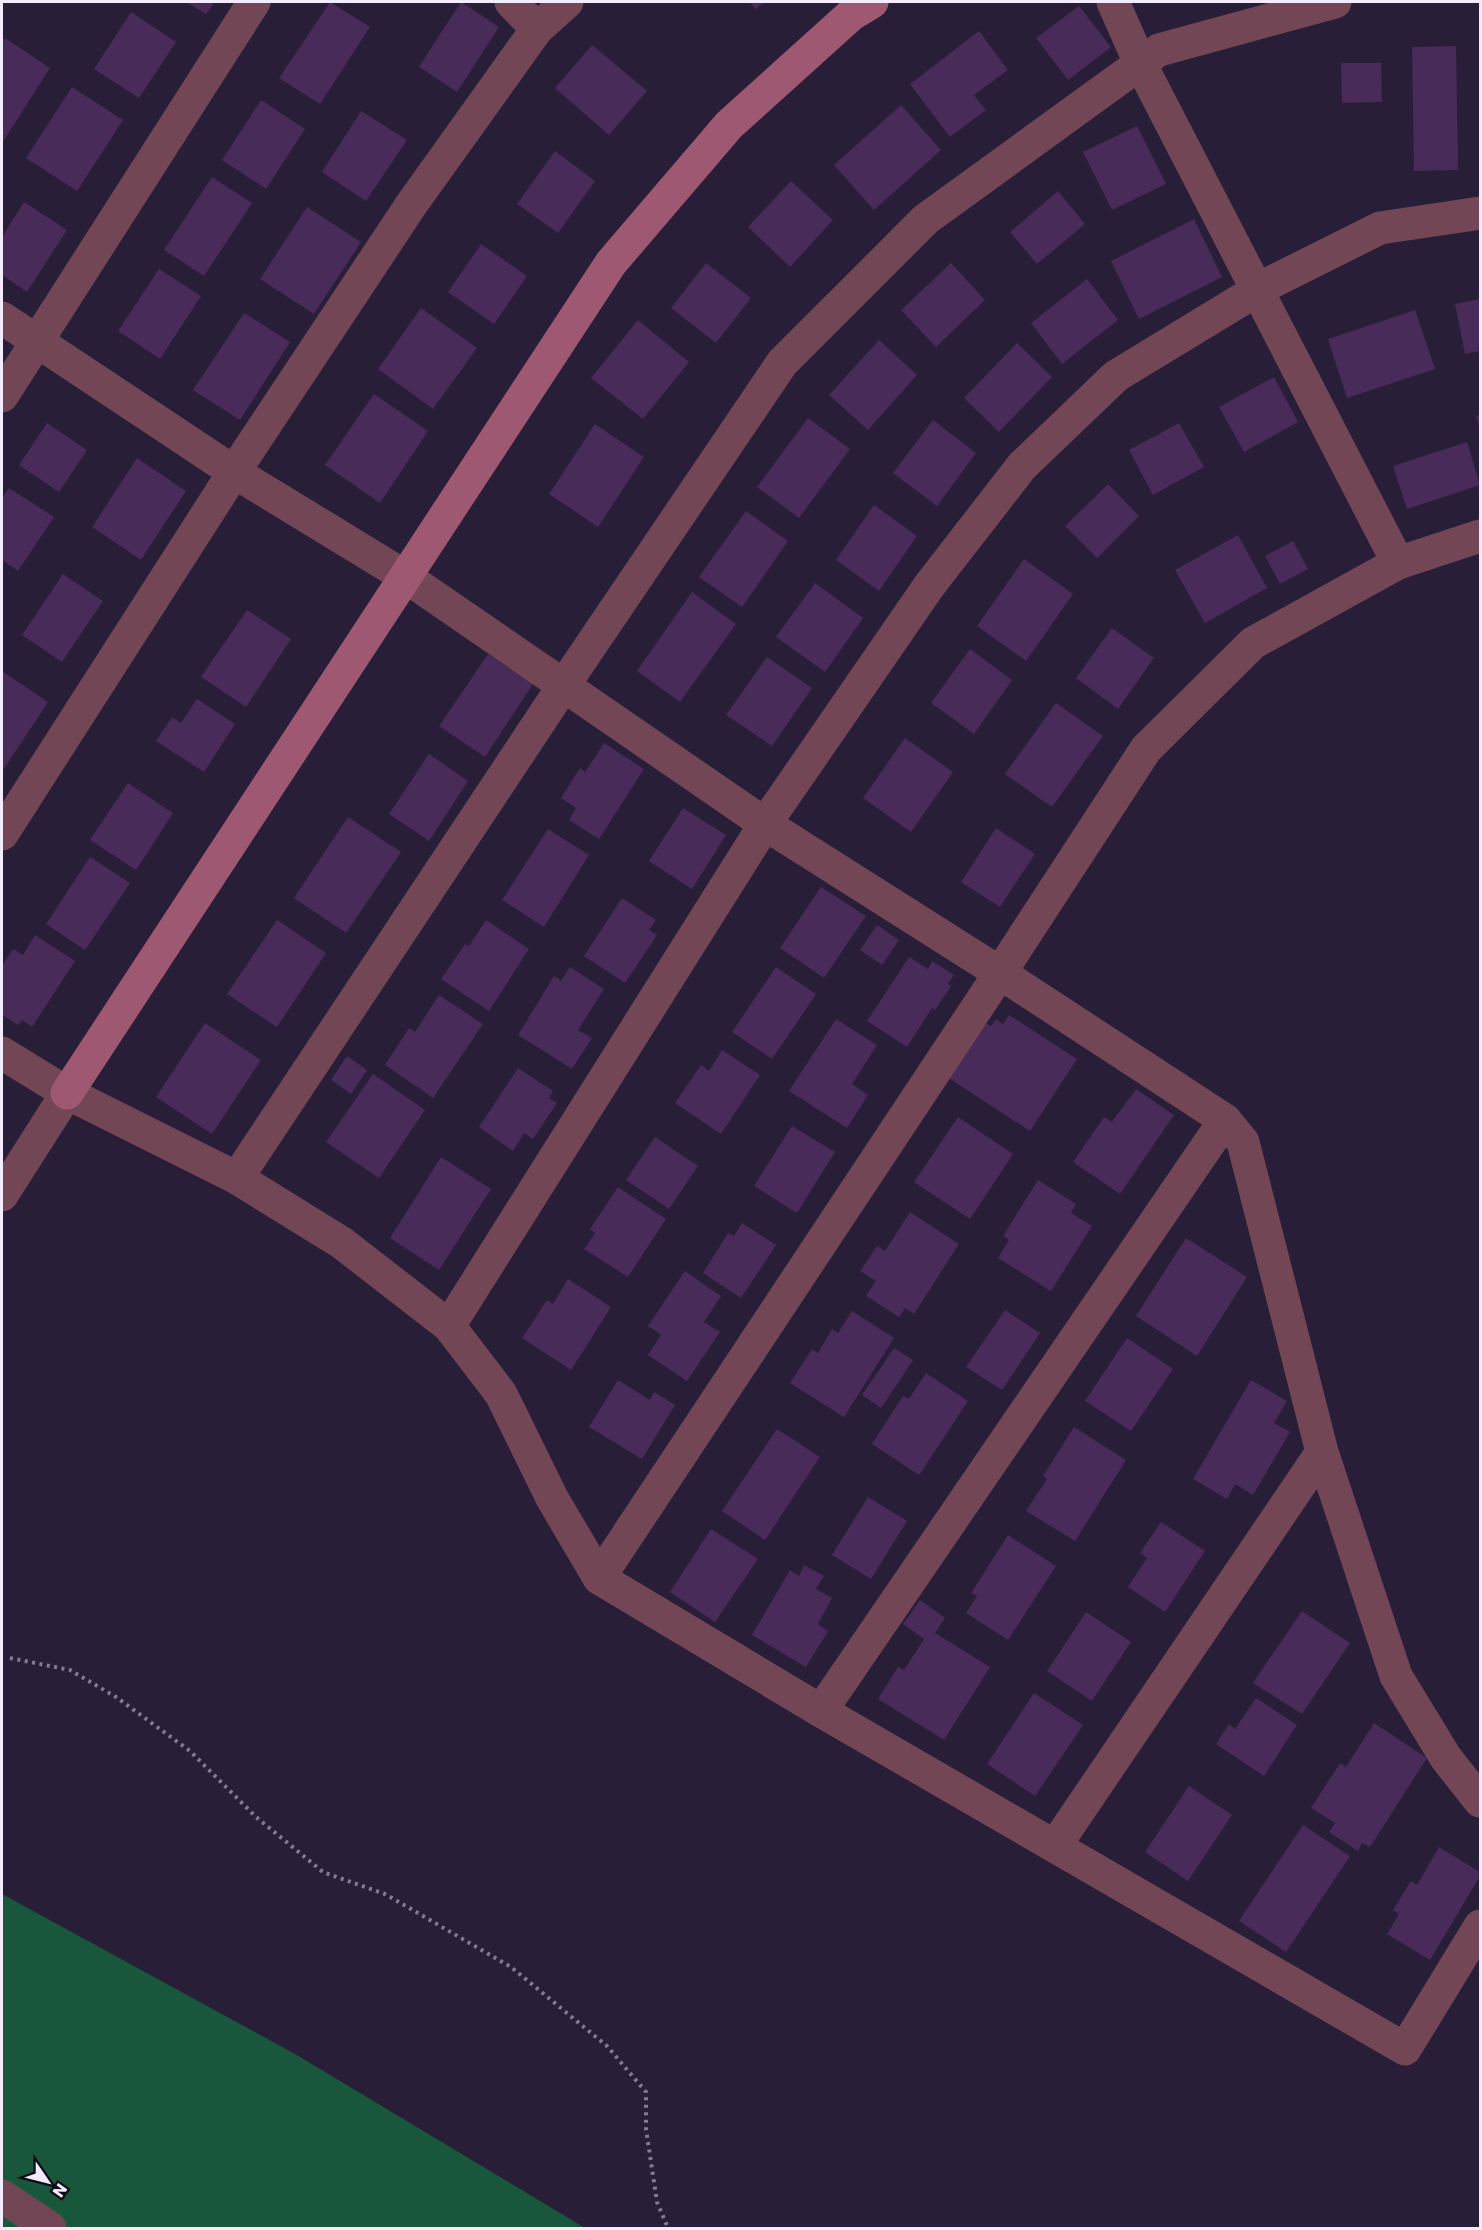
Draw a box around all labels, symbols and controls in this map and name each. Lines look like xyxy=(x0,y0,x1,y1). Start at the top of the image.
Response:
north arrow xyxy=(18,2152,78,2212)
text: N xyxy=(47,2179,73,2202)

